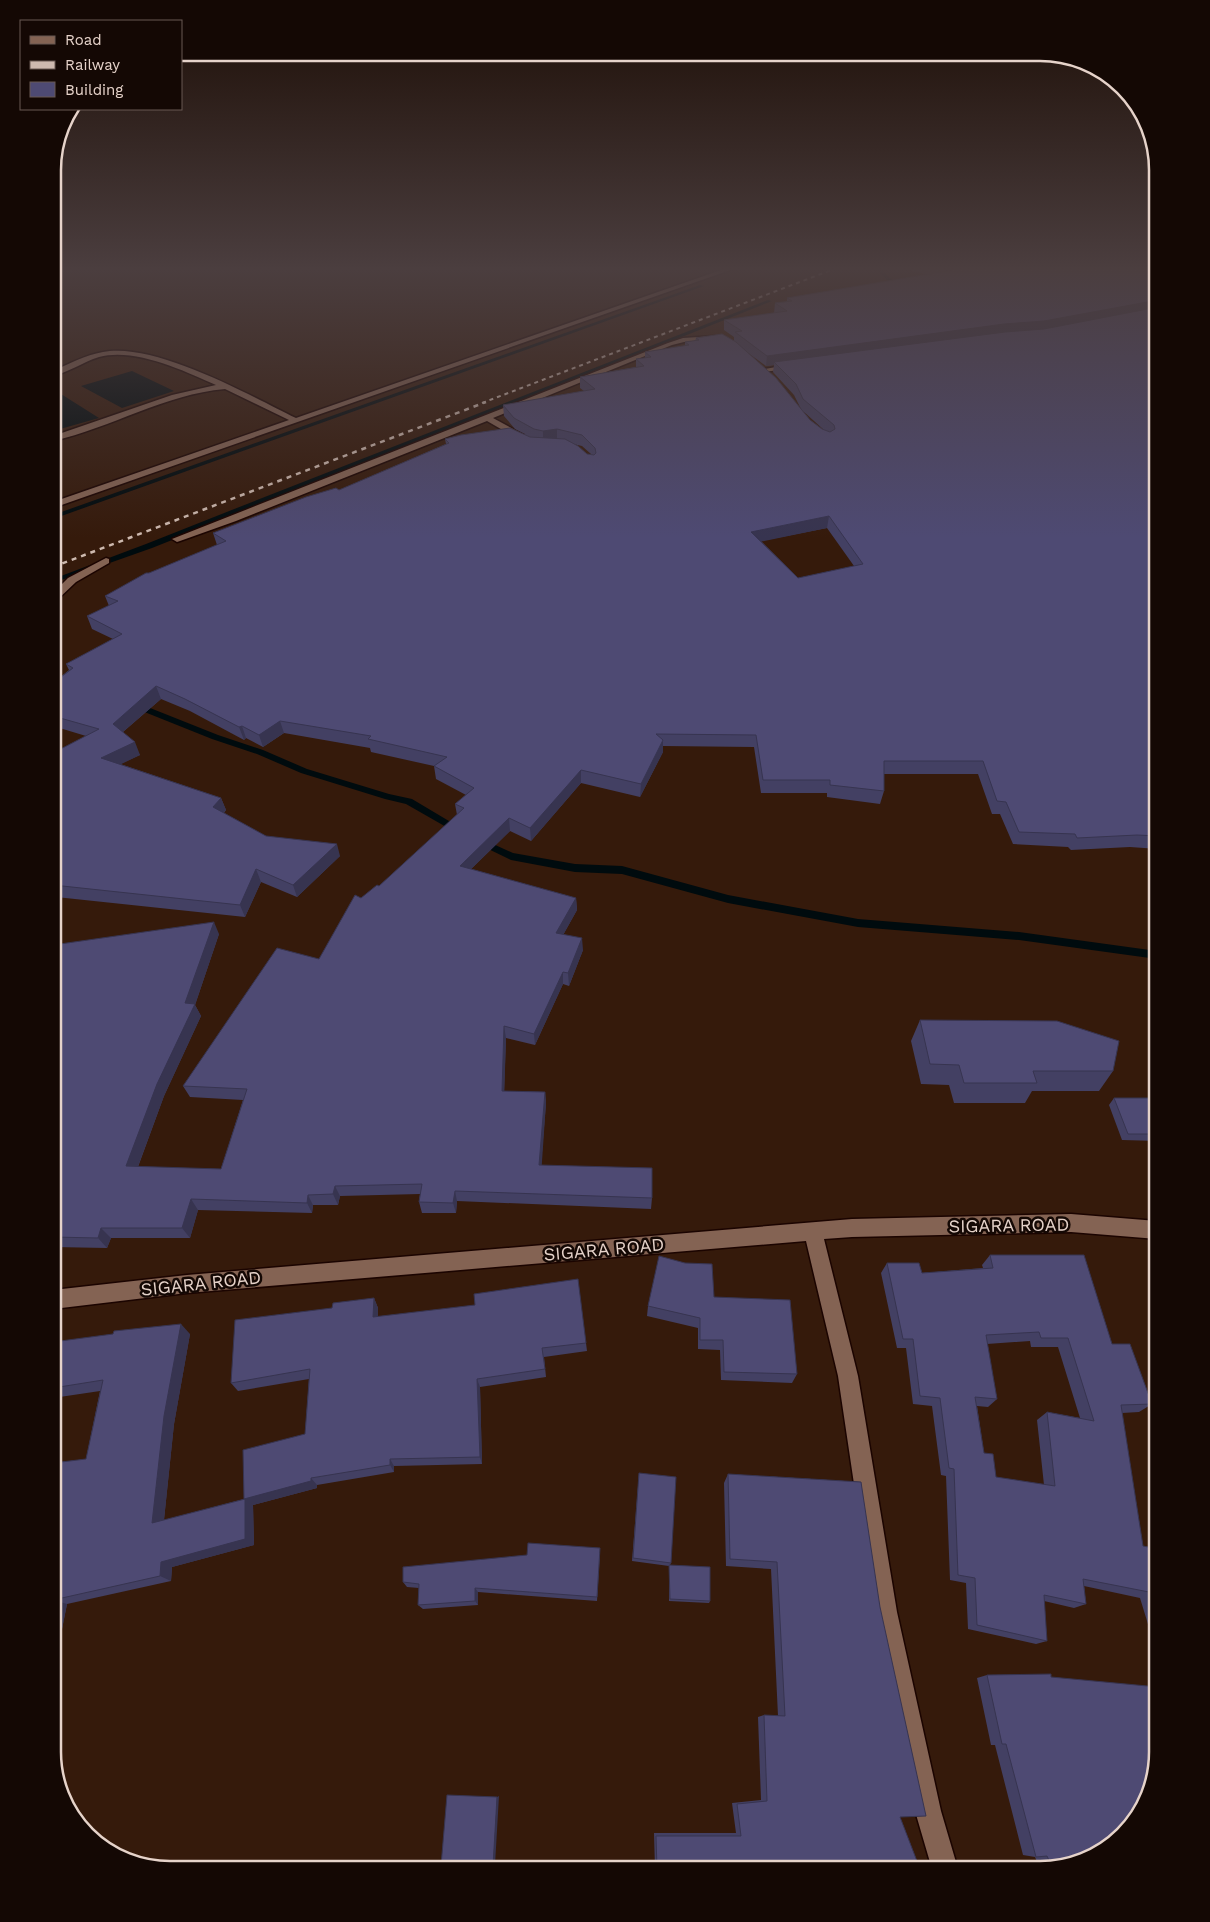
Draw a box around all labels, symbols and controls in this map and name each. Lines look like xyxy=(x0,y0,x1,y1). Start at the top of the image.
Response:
legend xyxy=(20,20,182,110)
text: Road xyxy=(65,31,102,49)
text: Railway xyxy=(65,56,120,74)
text: Building xyxy=(65,81,123,99)
street label: SIGARA ROAD xyxy=(948,1213,1070,1237)
street label: SIGARA ROAD xyxy=(543,1233,665,1265)
street label: SIGARA ROAD xyxy=(140,1266,262,1300)

